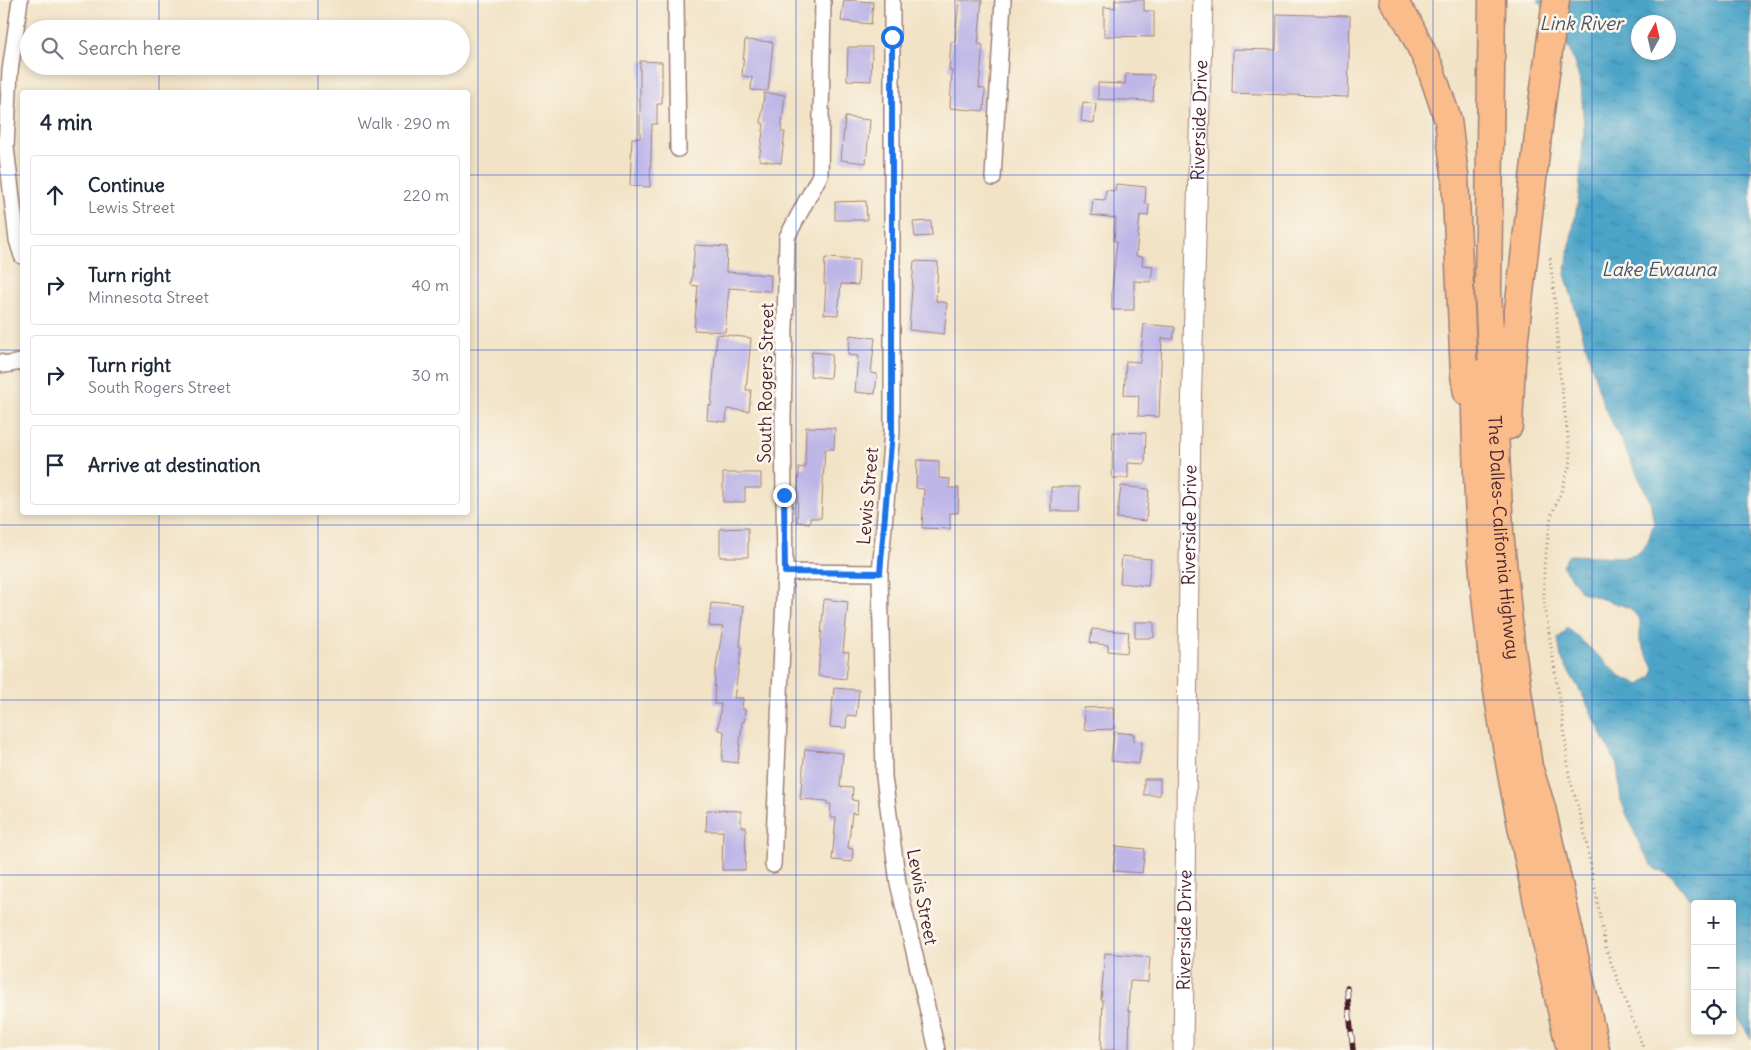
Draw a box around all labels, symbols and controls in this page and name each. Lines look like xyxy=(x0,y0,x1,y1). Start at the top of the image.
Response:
water label: Link River xyxy=(1539,11,1625,35)
north arrow xyxy=(1631,15,1676,60)
search box xyxy=(20,20,470,75)
route start xyxy=(881,26,904,49)
icon: search xyxy=(38,34,66,62)
text: Search here xyxy=(78,36,181,60)
street label: Riverside Drive xyxy=(1186,60,1212,181)
text: 4 min xyxy=(40,109,92,136)
text: Walk · 290 m xyxy=(358,113,450,133)
text: Continue xyxy=(88,173,165,197)
icon: ahead xyxy=(41,181,69,209)
text: 220 m xyxy=(403,185,449,205)
text: Lewis Street xyxy=(88,197,175,217)
water label: Lake Ewauna xyxy=(1602,257,1718,281)
text: Turn right xyxy=(88,263,171,287)
icon: right xyxy=(41,271,69,299)
text: 40 m xyxy=(411,275,449,295)
text: Minnesota Street xyxy=(88,287,209,307)
street label: South Rogers Street xyxy=(753,303,778,463)
text: Turn right xyxy=(88,353,171,377)
icon: right xyxy=(41,361,69,389)
text: 30 m xyxy=(412,365,449,385)
text: South Rogers Street xyxy=(88,377,231,397)
street label: The Dalles-California Highway xyxy=(1483,415,1525,661)
street label: Lewis Street xyxy=(852,446,883,546)
icon: arrive xyxy=(41,451,69,479)
text: Arrive at destination xyxy=(88,453,261,477)
street label: Riverside Drive xyxy=(1177,465,1201,586)
route end xyxy=(773,484,796,507)
street label: Lewis Street xyxy=(902,847,943,947)
street label: Riverside Drive xyxy=(1172,870,1196,990)
map controls xyxy=(1691,900,1736,1035)
button: + xyxy=(1691,900,1736,945)
button: − xyxy=(1691,945,1736,990)
button: locate xyxy=(1691,990,1736,1035)

